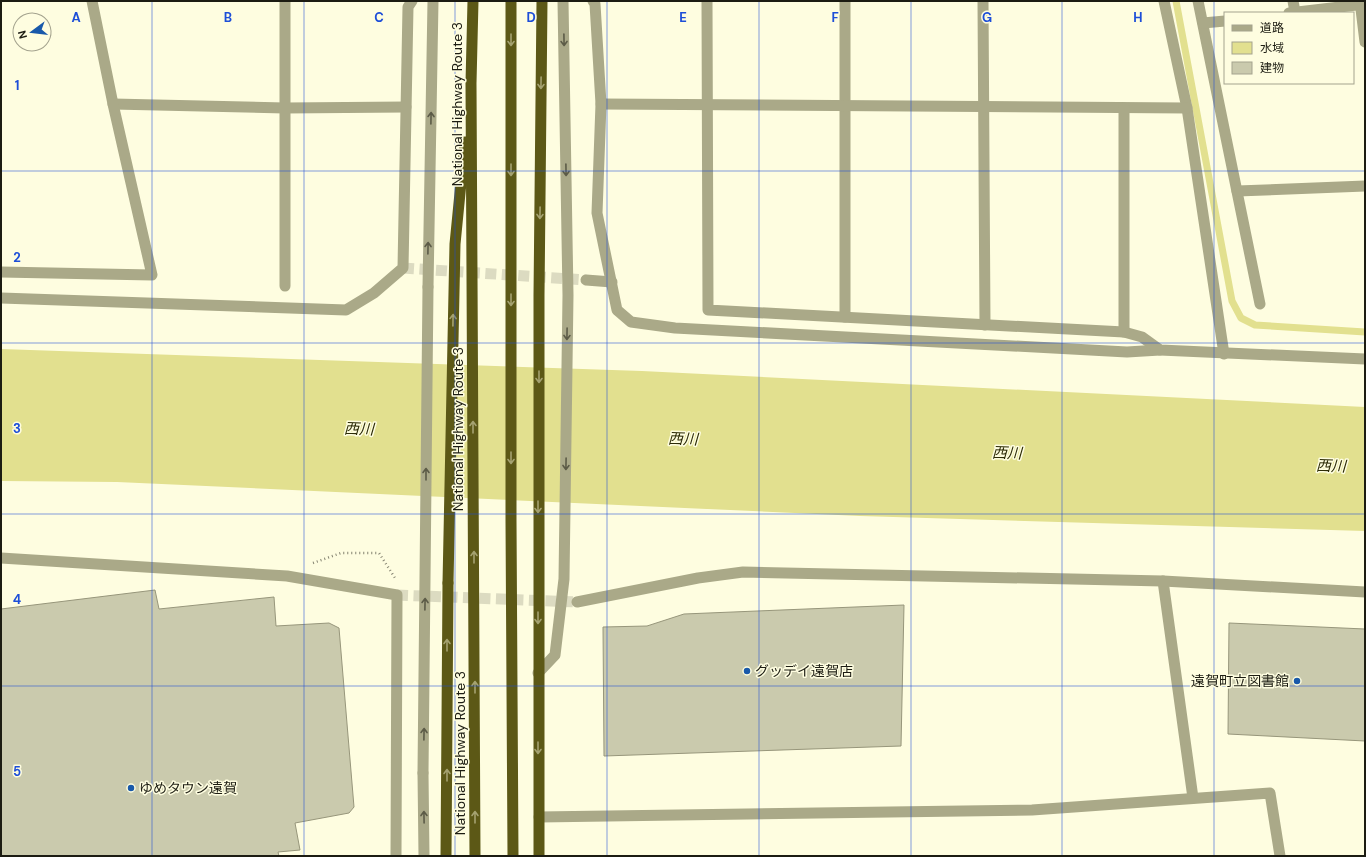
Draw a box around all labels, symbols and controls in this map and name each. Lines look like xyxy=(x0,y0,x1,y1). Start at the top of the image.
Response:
text: A xyxy=(71,9,81,26)
text: B xyxy=(224,9,232,26)
text: C xyxy=(374,9,384,26)
text: D xyxy=(526,9,536,26)
text: E xyxy=(679,9,687,26)
text: F xyxy=(831,9,839,26)
text: G xyxy=(982,9,992,26)
text: H xyxy=(1133,9,1143,26)
north arrow xyxy=(12,12,52,52)
legend xyxy=(1224,12,1354,84)
text: 道路 xyxy=(1260,20,1284,36)
street label: National Highway Route 3 xyxy=(448,22,466,186)
text: N xyxy=(15,29,30,40)
one-way arrow xyxy=(507,33,515,46)
one-way arrow xyxy=(560,33,568,46)
text: 水域 xyxy=(1260,40,1284,56)
text: 建物 xyxy=(1260,60,1284,76)
one-way arrow xyxy=(537,76,545,89)
text: 1 xyxy=(15,77,19,94)
one-way arrow xyxy=(427,112,435,125)
one-way arrow xyxy=(507,163,515,176)
one-way arrow xyxy=(562,163,570,176)
one-way arrow xyxy=(536,206,544,219)
one-way arrow xyxy=(425,242,432,255)
text: 2 xyxy=(13,249,21,266)
one-way arrow xyxy=(507,293,515,306)
one-way arrow xyxy=(450,314,457,327)
one-way arrow xyxy=(564,327,571,340)
street label: National Highway Route 3 xyxy=(449,347,467,511)
one-way arrow xyxy=(535,370,543,383)
water label: 西川 xyxy=(344,418,376,440)
text: 3 xyxy=(13,420,21,437)
one-way arrow xyxy=(469,421,477,434)
water label: 西川 xyxy=(668,428,700,450)
water label: 西川 xyxy=(992,442,1024,464)
one-way arrow xyxy=(507,451,515,464)
water label: 西川 xyxy=(1316,455,1348,477)
one-way arrow xyxy=(562,457,569,470)
one-way arrow xyxy=(422,468,430,481)
one-way arrow xyxy=(535,500,542,513)
one-way arrow xyxy=(470,551,478,564)
text: 4 xyxy=(13,591,21,608)
one-way arrow xyxy=(422,598,429,611)
one-way arrow xyxy=(534,611,542,624)
one-way arrow xyxy=(443,639,451,652)
place label: グッデイ遠賀店 xyxy=(755,662,853,680)
marker: グッデイ遠賀店 xyxy=(742,666,752,676)
street label: National Highway Route 3 xyxy=(451,671,469,835)
place label: 遠賀町立図書館 xyxy=(1191,672,1289,690)
marker: 遠賀町立図書館 xyxy=(1292,676,1302,686)
one-way arrow xyxy=(471,681,479,694)
one-way arrow xyxy=(420,728,427,741)
one-way arrow xyxy=(534,741,542,754)
text: 5 xyxy=(13,763,21,780)
one-way arrow xyxy=(443,769,451,782)
place label: ゆめタウン遠賀 xyxy=(139,779,237,797)
marker: ゆめタウン遠賀 xyxy=(126,783,136,793)
one-way arrow xyxy=(420,811,427,824)
one-way arrow xyxy=(471,811,479,824)

